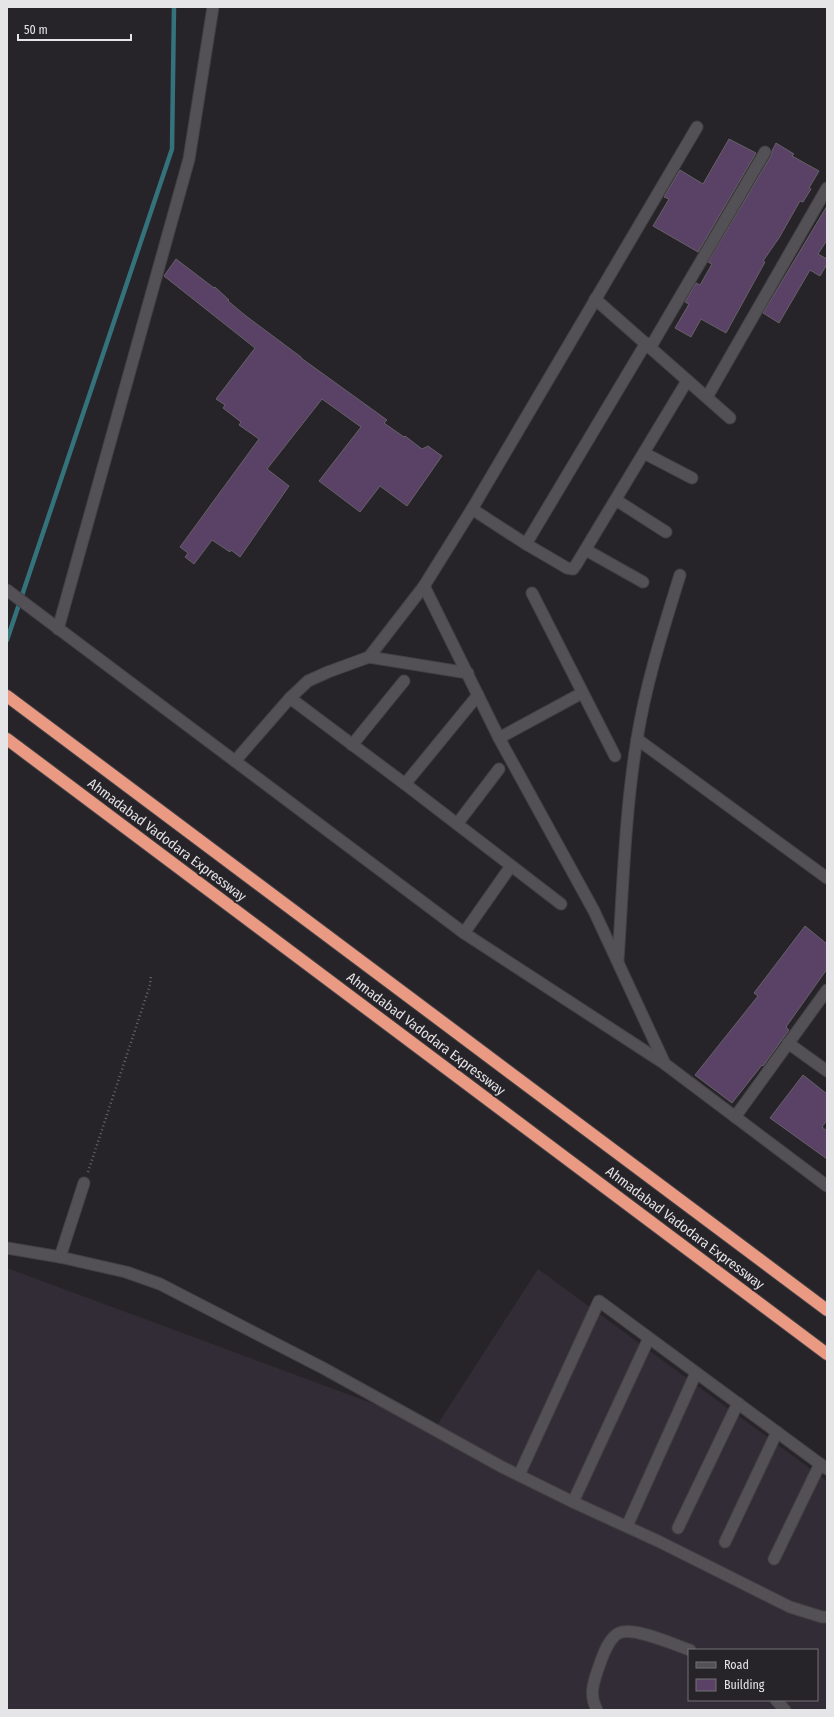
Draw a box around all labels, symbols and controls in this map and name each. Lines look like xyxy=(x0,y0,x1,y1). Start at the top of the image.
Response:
scale bar xyxy=(18,16,131,42)
text: 50 m xyxy=(24,23,48,37)
street label: Ahmadabad Vadodara Expressway xyxy=(84,775,250,906)
street label: Ahmadabad Vadodara Expressway xyxy=(343,969,509,1100)
street label: Ahmadabad Vadodara Expressway xyxy=(602,1163,768,1294)
legend xyxy=(688,1649,818,1701)
text: Road xyxy=(724,1658,749,1672)
text: Building xyxy=(724,1678,765,1692)

